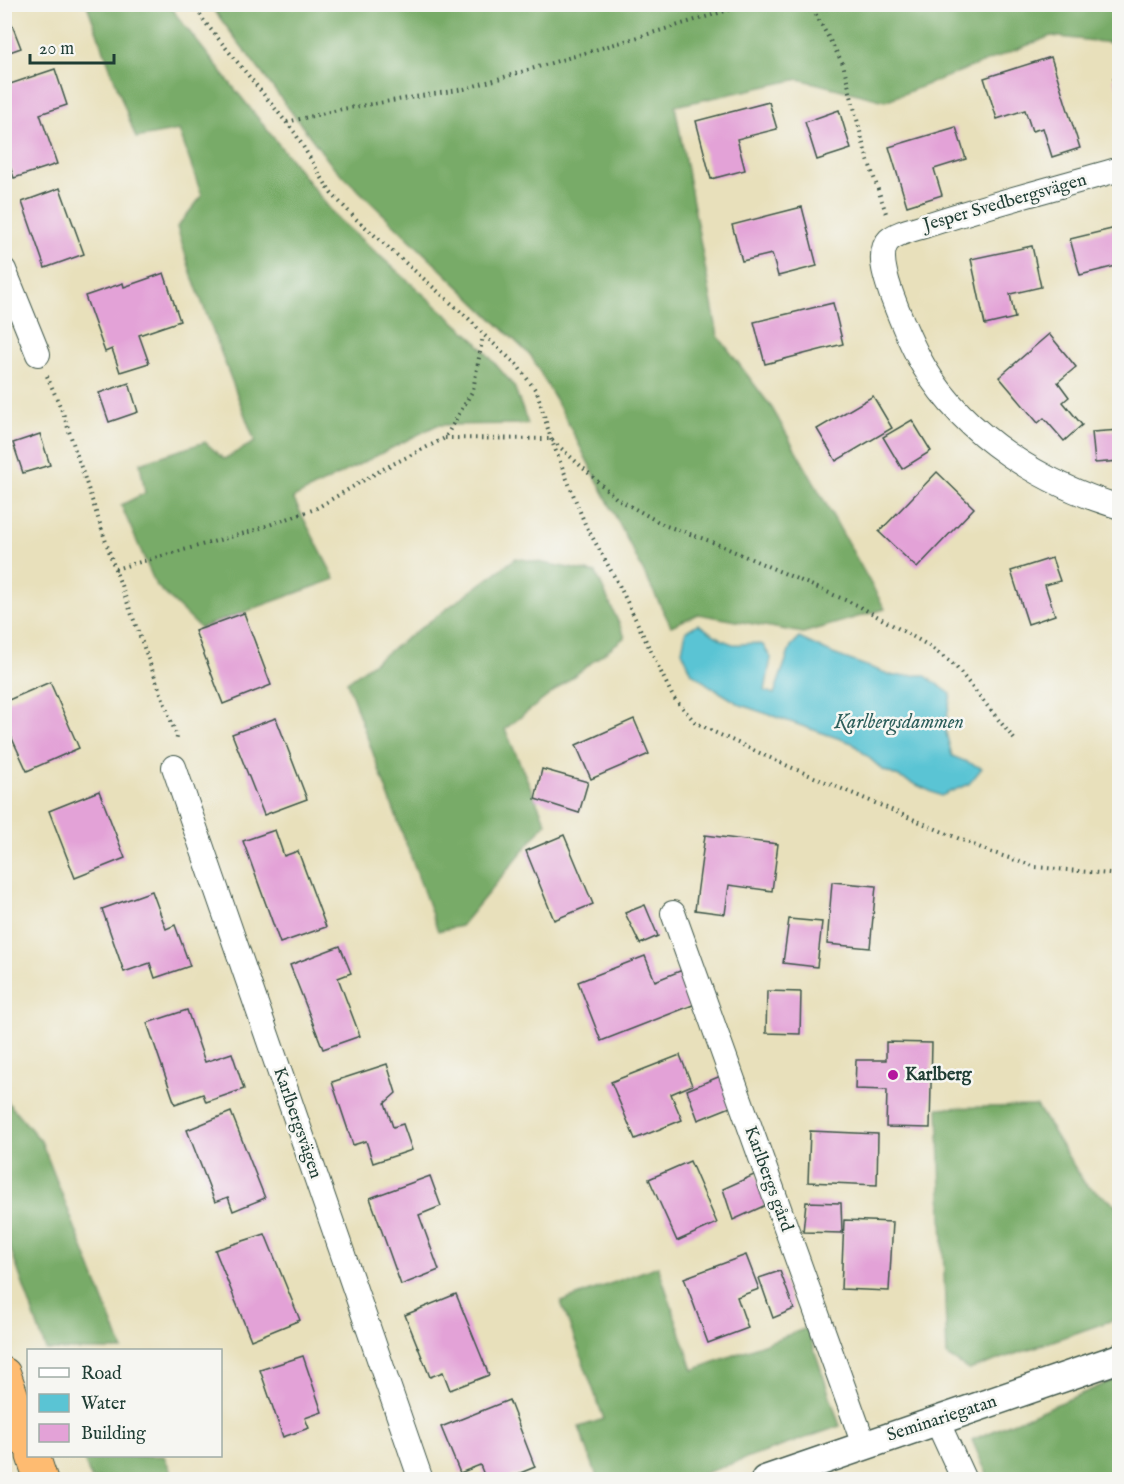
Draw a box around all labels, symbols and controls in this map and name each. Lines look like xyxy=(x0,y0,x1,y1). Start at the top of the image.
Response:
scale bar xyxy=(30,27,114,65)
text: 20 m xyxy=(39,38,74,61)
street label: Jesper Svedbergsvägen xyxy=(919,169,1090,238)
water label: Karlbergsdammen xyxy=(833,710,964,736)
street label: Karlbergsvägen xyxy=(267,1064,327,1182)
place label: Karlberg xyxy=(905,1064,973,1087)
marker: Karlberg xyxy=(886,1068,900,1082)
street label: Karlbergs gård xyxy=(738,1123,798,1235)
legend xyxy=(27,1349,222,1457)
text: Road xyxy=(81,1363,122,1386)
street label: Seminariegatan xyxy=(884,1390,1000,1448)
text: Water xyxy=(81,1393,126,1416)
text: Building xyxy=(81,1423,146,1446)

